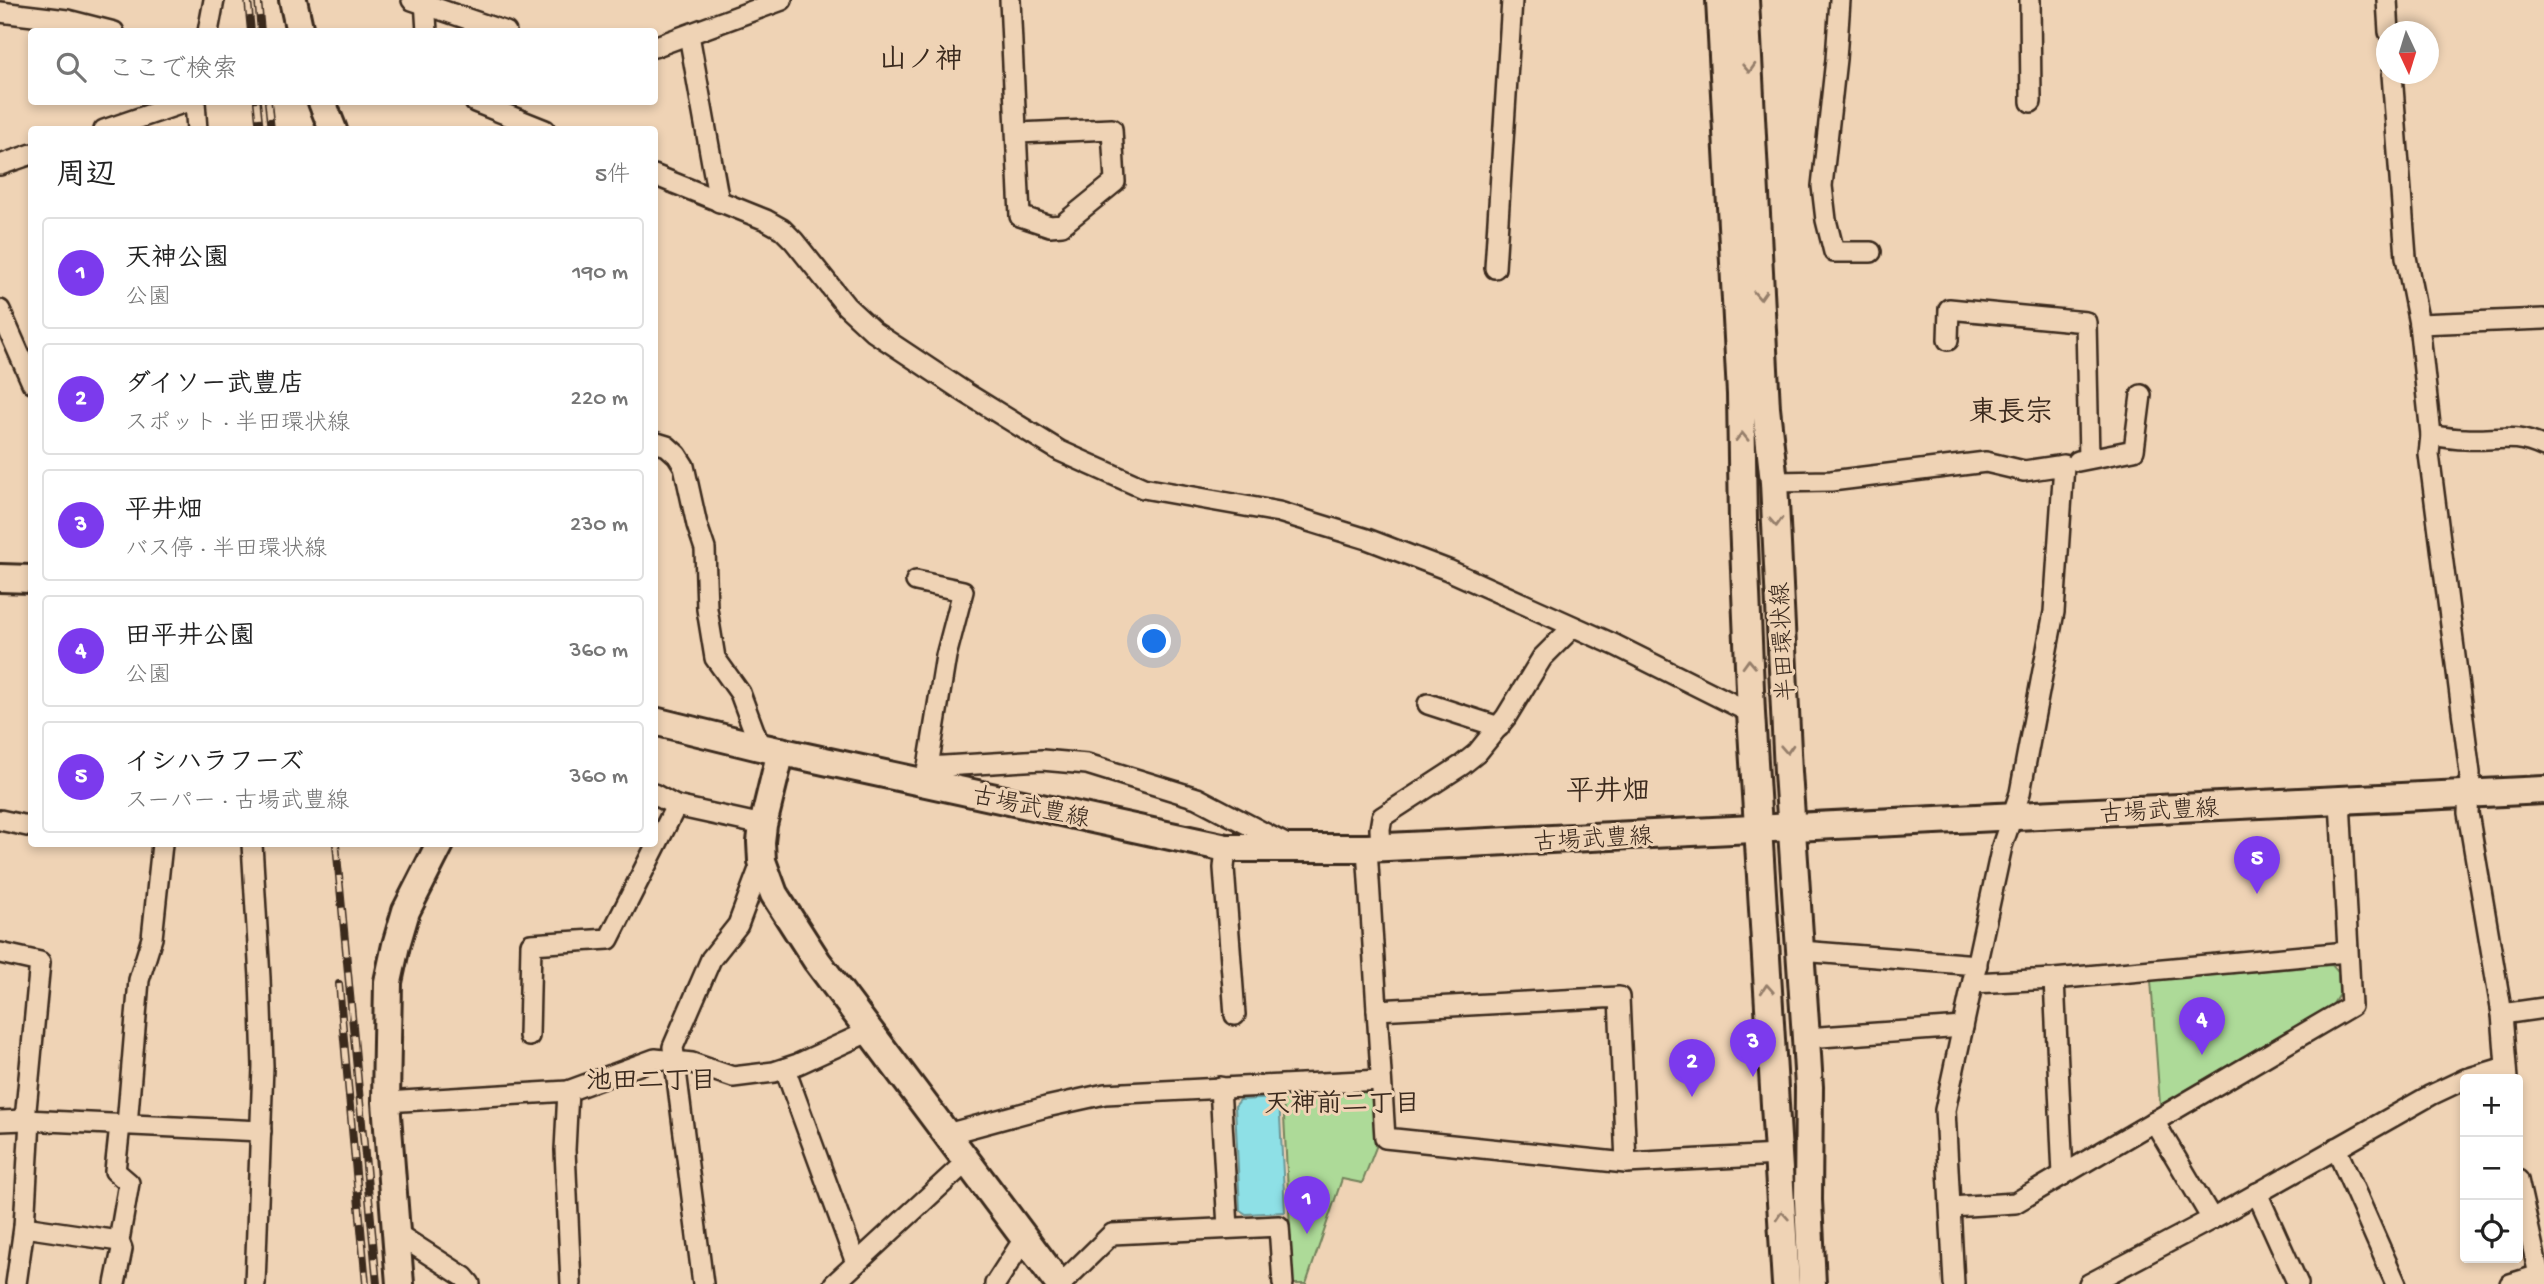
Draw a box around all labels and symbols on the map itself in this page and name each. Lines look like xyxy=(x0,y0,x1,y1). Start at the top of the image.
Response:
north arrow xyxy=(2376,21,2439,84)
district label: 山ノ神 xyxy=(879,44,963,78)
one-way arrow xyxy=(1741,63,1756,74)
one-way arrow xyxy=(1752,290,1767,301)
district label: 東長宗 xyxy=(1969,396,2053,431)
one-way arrow xyxy=(1734,431,1750,441)
one-way arrow xyxy=(1769,517,1784,528)
street label: 半田環状線 xyxy=(1767,581,1803,703)
your location xyxy=(1137,624,1171,658)
one-way arrow xyxy=(1741,658,1756,669)
one-way arrow xyxy=(1779,744,1794,755)
district label: 平井畑 xyxy=(1566,776,1650,810)
street label: 古場武豊線 xyxy=(969,782,1092,836)
street label: 古場武豊線 xyxy=(2098,795,2220,831)
street label: 古場武豊線 xyxy=(1532,823,1654,859)
pin: 5 xyxy=(2234,836,2280,894)
one-way arrow xyxy=(1760,983,1775,994)
pin: 4 xyxy=(2179,997,2225,1055)
pin: 3 xyxy=(1730,1019,1776,1077)
pin: 2 xyxy=(1669,1039,1715,1097)
district label: 池田二丁目 xyxy=(586,1067,716,1099)
district label: 天神前二丁目 xyxy=(1264,1089,1420,1122)
pin: 1 xyxy=(1284,1176,1330,1234)
one-way arrow xyxy=(1774,1210,1789,1221)

